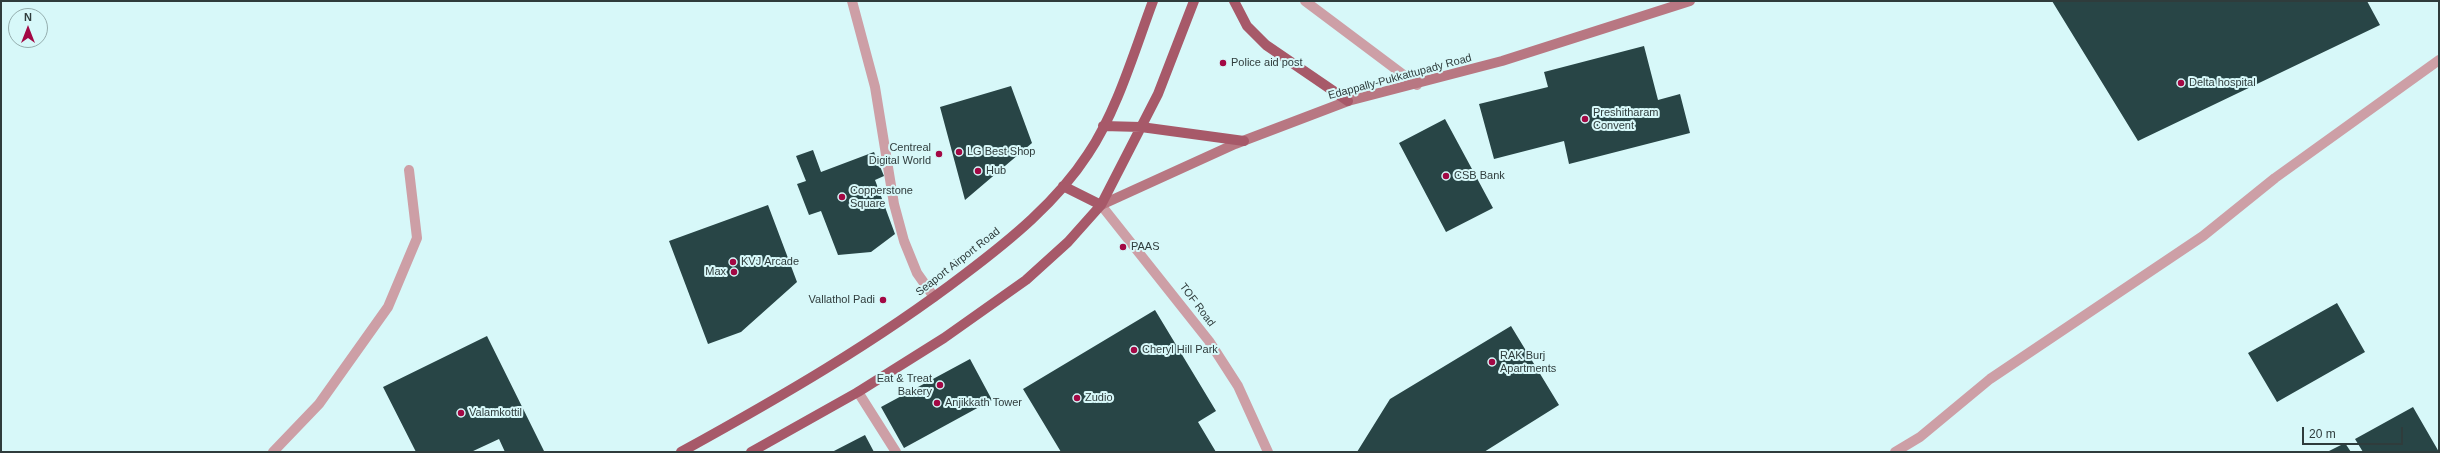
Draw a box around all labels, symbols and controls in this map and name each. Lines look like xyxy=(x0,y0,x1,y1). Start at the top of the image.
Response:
north arrow xyxy=(8,8,48,48)
text: N xyxy=(24,11,32,23)
street label: Edappally-Pukkattupady Road xyxy=(1327,51,1473,103)
place label: Police aid post xyxy=(1231,56,1303,70)
marker: Police aid post xyxy=(1218,58,1228,68)
place label: Delta hospital xyxy=(2189,76,2256,90)
marker: Delta hospital xyxy=(2176,78,2186,88)
place label: Preshitharam Convent xyxy=(1593,106,1658,132)
marker: Preshitharam Convent xyxy=(1580,114,1590,124)
place label: Centreal Digital World xyxy=(869,141,931,167)
place label: LG Best Shop xyxy=(967,145,1035,159)
marker: LG Best Shop xyxy=(954,147,964,157)
marker: Centreal Digital World xyxy=(934,149,944,159)
place label: Hub xyxy=(986,164,1006,178)
marker: Hub xyxy=(973,166,983,176)
place label: CSB Bank xyxy=(1454,169,1505,183)
marker: CSB Bank xyxy=(1441,171,1451,181)
place label: Copperstone Square xyxy=(850,184,913,210)
marker: Copperstone Square xyxy=(837,192,847,202)
street label: Seaport Airport Road xyxy=(913,225,1003,299)
place label: PAAS xyxy=(1131,240,1160,254)
marker: PAAS xyxy=(1118,242,1128,252)
place label: KVJ Arcade xyxy=(741,255,799,269)
marker: KVJ Arcade xyxy=(728,257,738,267)
place label: Max xyxy=(705,265,726,279)
marker: Max xyxy=(729,267,739,277)
street label: TOF Road xyxy=(1176,281,1218,329)
place label: Vallathol Padi xyxy=(809,293,875,307)
marker: Vallathol Padi xyxy=(878,295,888,305)
place label: Cheryl Hill Park xyxy=(1142,343,1218,357)
marker: Cheryl Hill Park xyxy=(1129,345,1139,355)
place label: RAK Burj Apartments xyxy=(1500,349,1556,375)
marker: RAK Burj Apartments xyxy=(1487,357,1497,367)
place label: Eat & Treat Bakery xyxy=(877,372,932,398)
marker: Eat & Treat Bakery xyxy=(935,380,945,390)
place label: Zudio xyxy=(1085,391,1113,405)
marker: Zudio xyxy=(1072,393,1082,403)
place label: Anjikkath Tower xyxy=(945,396,1022,410)
marker: Anjikkath Tower xyxy=(932,398,942,408)
place label: Valamkottil xyxy=(469,406,522,420)
marker: Valamkottil xyxy=(456,408,466,418)
scale bar xyxy=(2304,419,2405,445)
text: 20 m xyxy=(2309,427,2336,441)

